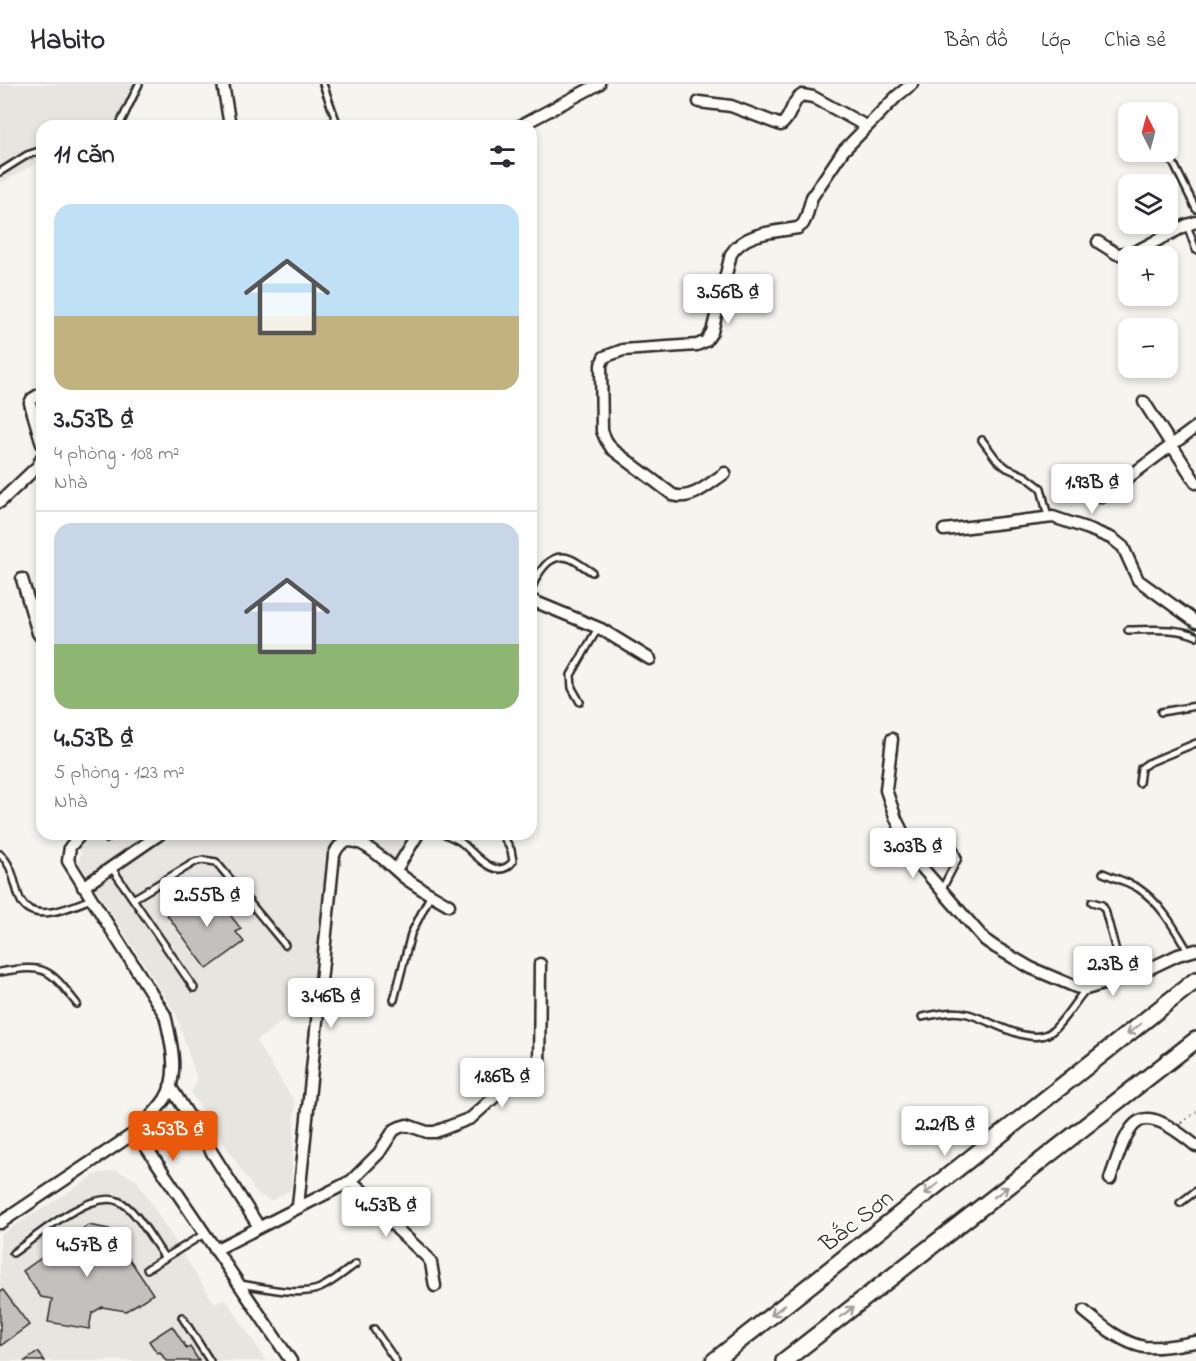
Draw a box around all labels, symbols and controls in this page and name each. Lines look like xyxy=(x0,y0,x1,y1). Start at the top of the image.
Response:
text: Habito xyxy=(30,21,105,62)
text: Bản đồ xyxy=(945,26,1008,56)
text: Lớp xyxy=(1041,26,1071,56)
text: Chia sẻ xyxy=(1104,26,1166,56)
north arrow xyxy=(1118,102,1178,162)
map controls xyxy=(1118,102,1178,378)
text: 11 căn xyxy=(54,137,115,175)
icon: filters xyxy=(486,140,519,173)
button: layers xyxy=(1118,174,1178,234)
icon: home xyxy=(233,243,341,351)
button: + xyxy=(1118,246,1178,306)
pin: 3.56B ₫ xyxy=(673,274,783,325)
text: 3.56B ₫ xyxy=(697,279,759,308)
button: − xyxy=(1118,318,1178,378)
text: 3.53B ₫ xyxy=(54,402,133,440)
text: 4 phòng · 108 m² xyxy=(54,440,180,469)
pin: 1.93B ₫ xyxy=(1037,464,1147,515)
text: Nhà xyxy=(54,469,87,498)
text: 1.93B ₫ xyxy=(1065,469,1119,498)
icon: home xyxy=(233,562,341,670)
text: 4.53B ₫ xyxy=(54,721,133,759)
text: 5 phòng · 123 m² xyxy=(54,759,185,788)
text: Nhà xyxy=(54,788,87,817)
pin: 3.03B ₫ xyxy=(858,828,968,879)
text: 3.03B ₫ xyxy=(884,833,942,862)
pin: 2.55B ₫ xyxy=(152,877,262,928)
text: 2.55B ₫ xyxy=(174,882,240,911)
pin: 2.3B ₫ xyxy=(1064,946,1162,997)
text: 2.3B ₫ xyxy=(1087,951,1139,980)
pin: 3.46B ₫ xyxy=(276,978,386,1029)
text: 3.46B ₫ xyxy=(302,983,360,1012)
one-way arrow xyxy=(1126,1022,1142,1035)
pin: 1.86B ₫ xyxy=(447,1058,557,1109)
text: 1.86B ₫ xyxy=(474,1063,530,1092)
pin: 2.21B ₫ xyxy=(890,1106,1000,1157)
pin: 3.53B ₫ xyxy=(118,1111,228,1162)
text: 2.21B ₫ xyxy=(915,1111,975,1140)
text: 3.53B ₫ xyxy=(143,1116,204,1145)
street label: Bắc Sơn xyxy=(812,1182,902,1263)
one-way arrow xyxy=(923,1182,939,1195)
one-way arrow xyxy=(993,1186,1009,1199)
pin: 4.53B ₫ xyxy=(331,1187,441,1238)
text: 4.53B ₫ xyxy=(356,1192,416,1221)
pin: 4.57B ₫ xyxy=(32,1227,142,1278)
text: 4.57B ₫ xyxy=(57,1232,117,1261)
one-way arrow xyxy=(770,1303,786,1316)
one-way arrow xyxy=(839,1306,855,1319)

